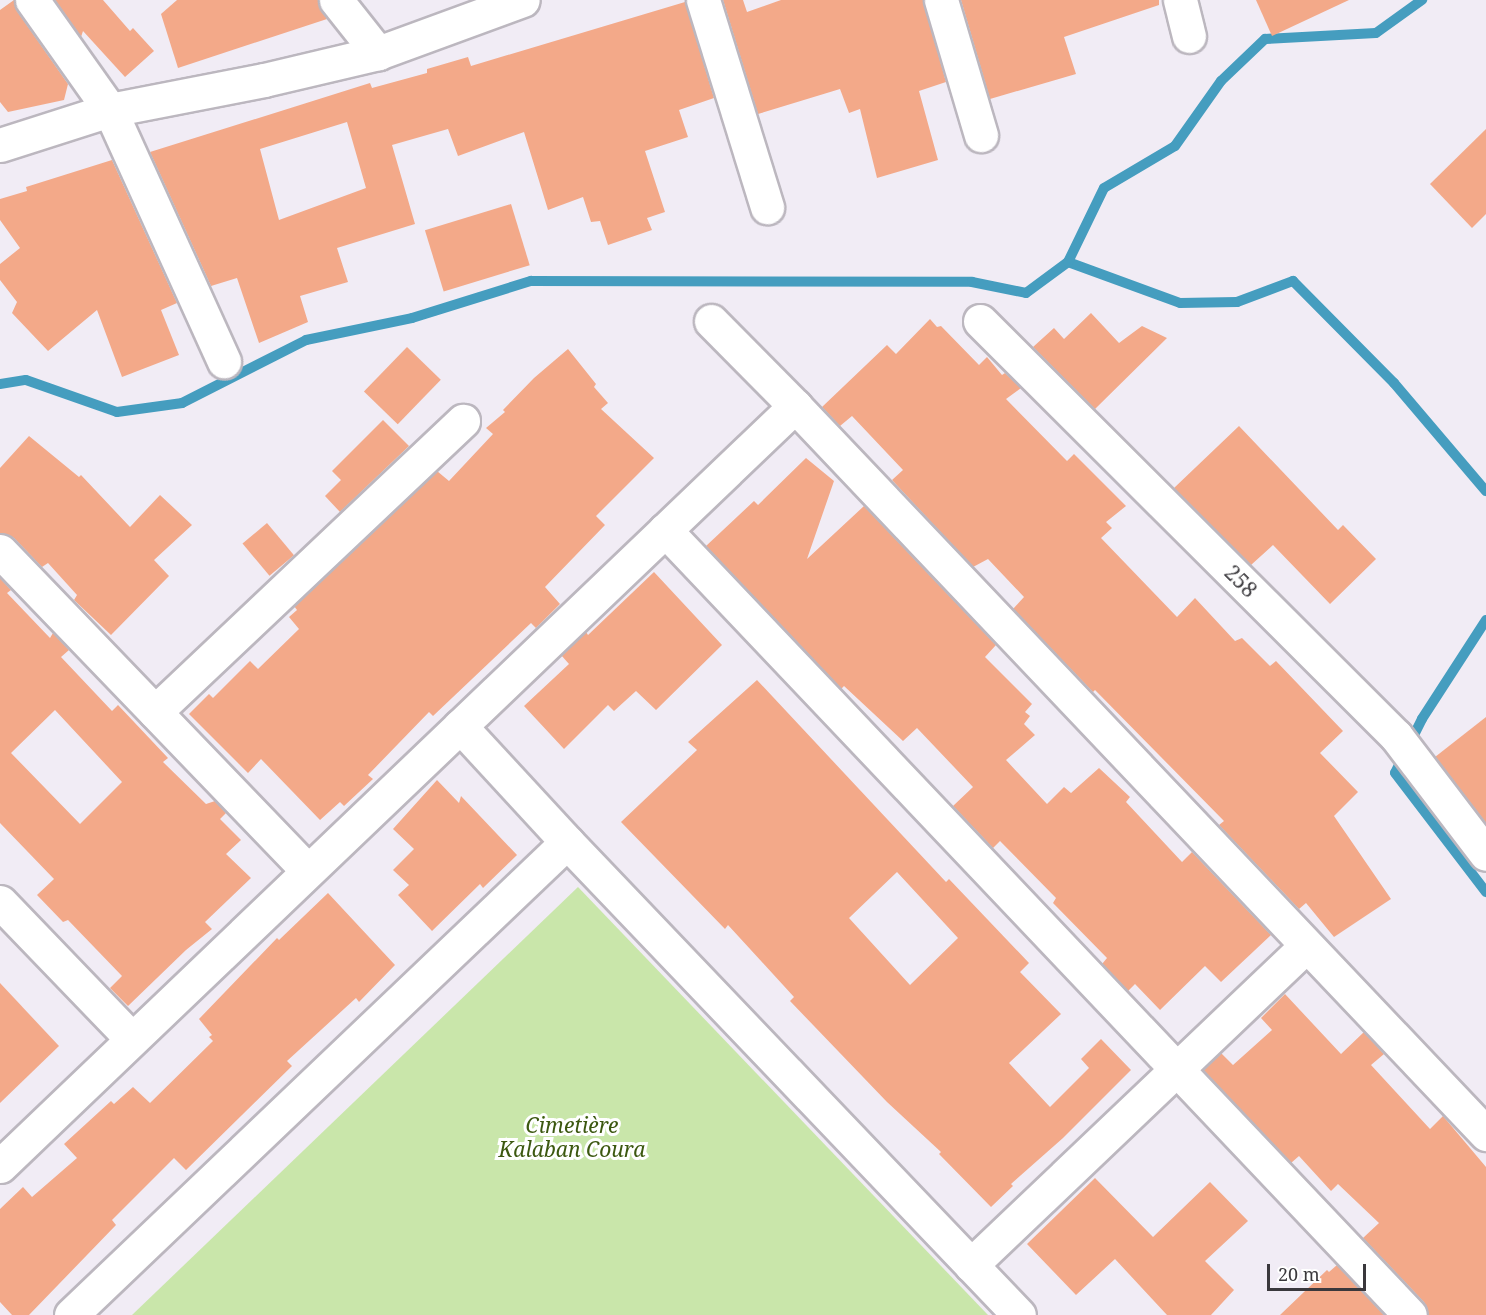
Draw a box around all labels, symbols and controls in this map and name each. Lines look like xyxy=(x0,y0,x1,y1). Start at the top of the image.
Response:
street label: 258 xyxy=(1220,560,1262,602)
park label: Cimetière Kalaban Coura xyxy=(499,1112,645,1162)
scale bar xyxy=(1270,1252,1369,1290)
text: 20 m xyxy=(1278,1262,1320,1286)

